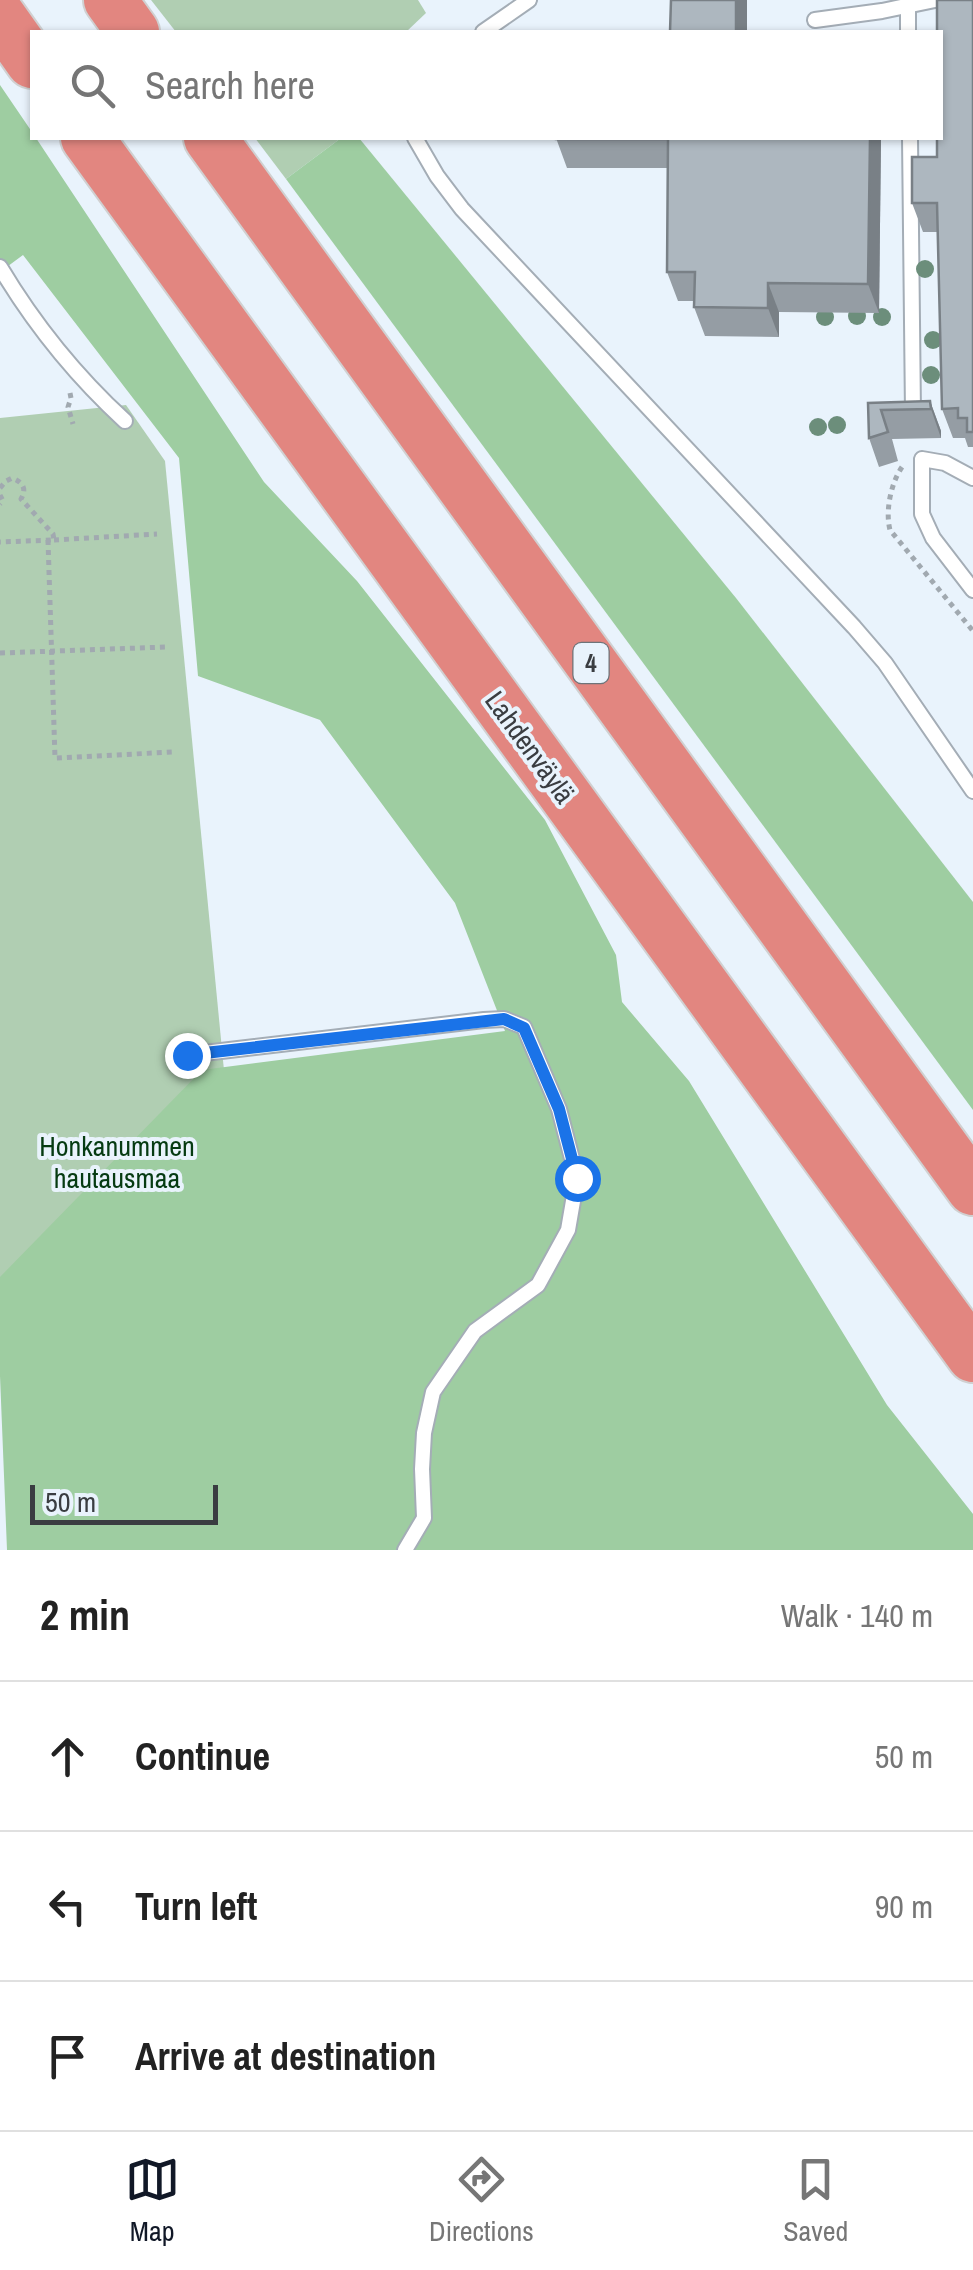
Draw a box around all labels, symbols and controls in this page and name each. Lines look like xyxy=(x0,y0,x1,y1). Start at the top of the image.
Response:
search box xyxy=(30,30,943,140)
icon: search xyxy=(65,58,120,113)
text: Search here xyxy=(145,60,315,111)
road number: 4 xyxy=(574,643,608,683)
street label: Lahdenväylä xyxy=(476,683,584,811)
route end xyxy=(165,1033,211,1079)
park label: Honkanummen hautausmaa xyxy=(39,1127,195,1197)
route start xyxy=(555,1156,601,1202)
scale bar xyxy=(30,1480,218,1524)
text: 50 m xyxy=(45,1483,96,1521)
text: 2 min xyxy=(40,1587,130,1643)
text: Walk · 140 m xyxy=(781,1594,933,1637)
icon: ahead xyxy=(40,1729,95,1784)
text: Continue xyxy=(135,1731,270,1782)
text: 50 m xyxy=(875,1735,933,1778)
icon: left xyxy=(40,1879,95,1934)
text: Turn left xyxy=(135,1881,257,1932)
text: 90 m xyxy=(875,1885,933,1928)
icon: arrive xyxy=(40,2029,95,2084)
text: Arrive at destination xyxy=(135,2031,436,2082)
tab: Map xyxy=(125,2152,180,2250)
tab: Directions xyxy=(429,2152,534,2250)
tab: Saved xyxy=(783,2152,848,2250)

